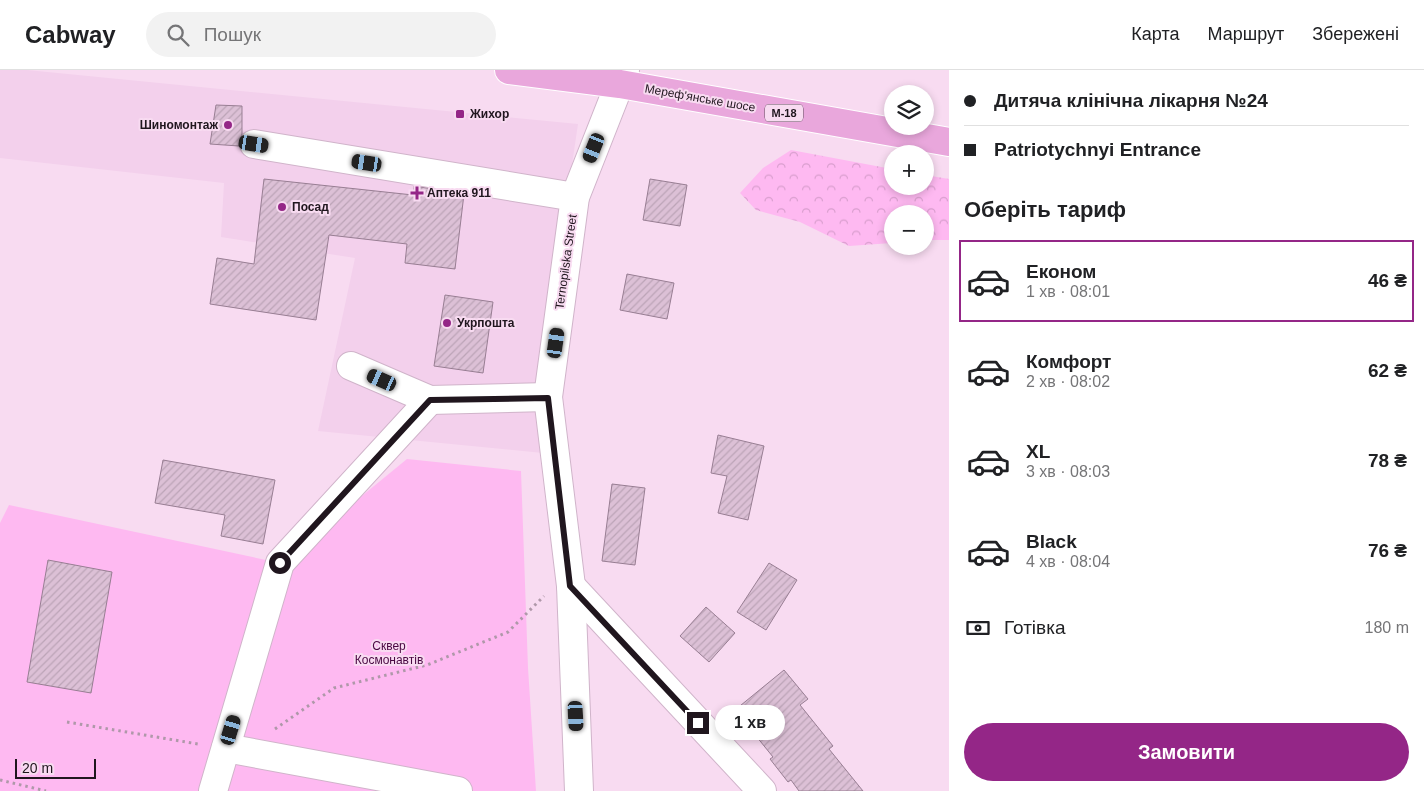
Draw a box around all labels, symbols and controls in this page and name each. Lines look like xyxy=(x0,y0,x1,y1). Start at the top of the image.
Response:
search box xyxy=(146,12,496,57)
text: Cabway xyxy=(25,21,116,48)
icon: search xyxy=(164,21,192,49)
text: Пошук xyxy=(204,24,261,45)
text: Карта xyxy=(1131,24,1179,44)
text: Маршрут xyxy=(1207,24,1284,44)
text: Збережені xyxy=(1312,24,1399,44)
street label: Мереф'янське шосе xyxy=(644,81,757,115)
map controls xyxy=(884,85,934,255)
button: layers xyxy=(884,85,934,135)
text: Дитяча клінічна лікарня №24 xyxy=(994,90,1268,111)
road number: М-18 xyxy=(765,104,803,122)
place label: Жихор xyxy=(469,107,509,121)
marker: Жихор xyxy=(454,108,466,120)
place label: Шиномонтаж xyxy=(140,118,218,132)
marker: Шиномонтаж xyxy=(222,119,234,131)
car xyxy=(581,131,606,165)
car xyxy=(238,134,269,154)
text: Patriotychnyi Entrance xyxy=(994,139,1201,160)
button: + xyxy=(884,145,934,195)
car xyxy=(351,153,382,173)
place label: Аптека 911 xyxy=(427,186,491,200)
marker: Аптека 911 xyxy=(411,187,423,199)
text: Оберіть тариф xyxy=(964,197,1126,222)
place label: Посад xyxy=(292,200,329,214)
marker: Посад xyxy=(276,201,288,213)
button: − xyxy=(884,205,934,255)
street label: Ternopilska Street xyxy=(552,213,580,311)
icon: car xyxy=(966,259,1011,304)
text: Економ xyxy=(1026,261,1096,282)
text: 46 ₴ xyxy=(1368,270,1407,291)
text: 1 хв · 08:01 xyxy=(1026,283,1110,300)
place label: Укрпошта xyxy=(457,316,515,330)
marker: Укрпошта xyxy=(441,317,453,329)
car xyxy=(546,327,565,359)
icon: car xyxy=(966,349,1011,394)
text: Комфорт xyxy=(1026,351,1111,372)
text: 62 ₴ xyxy=(1368,360,1407,381)
car xyxy=(365,367,398,393)
text: 2 хв · 08:02 xyxy=(1026,373,1110,390)
icon: car xyxy=(966,439,1011,484)
text: XL xyxy=(1026,441,1050,462)
text: 78 ₴ xyxy=(1368,450,1407,471)
text: 3 хв · 08:03 xyxy=(1026,463,1110,480)
icon: car xyxy=(966,529,1011,574)
text: Black xyxy=(1026,531,1077,552)
text: 76 ₴ xyxy=(1368,540,1407,561)
route start xyxy=(269,552,291,574)
text: 4 хв · 08:04 xyxy=(1026,553,1110,570)
icon: cash xyxy=(964,614,992,642)
text: Готівка xyxy=(1004,617,1065,638)
text: 180 m xyxy=(1365,619,1409,636)
park label: Сквер Космонавтів xyxy=(355,639,423,667)
car xyxy=(567,701,584,731)
callout: 1 хв xyxy=(716,706,786,740)
route end xyxy=(687,712,709,734)
car xyxy=(219,713,242,747)
text: 1 хв xyxy=(734,714,766,731)
button: Замовити xyxy=(964,723,1409,781)
scale bar xyxy=(15,756,96,779)
text: 20 m xyxy=(22,760,53,776)

